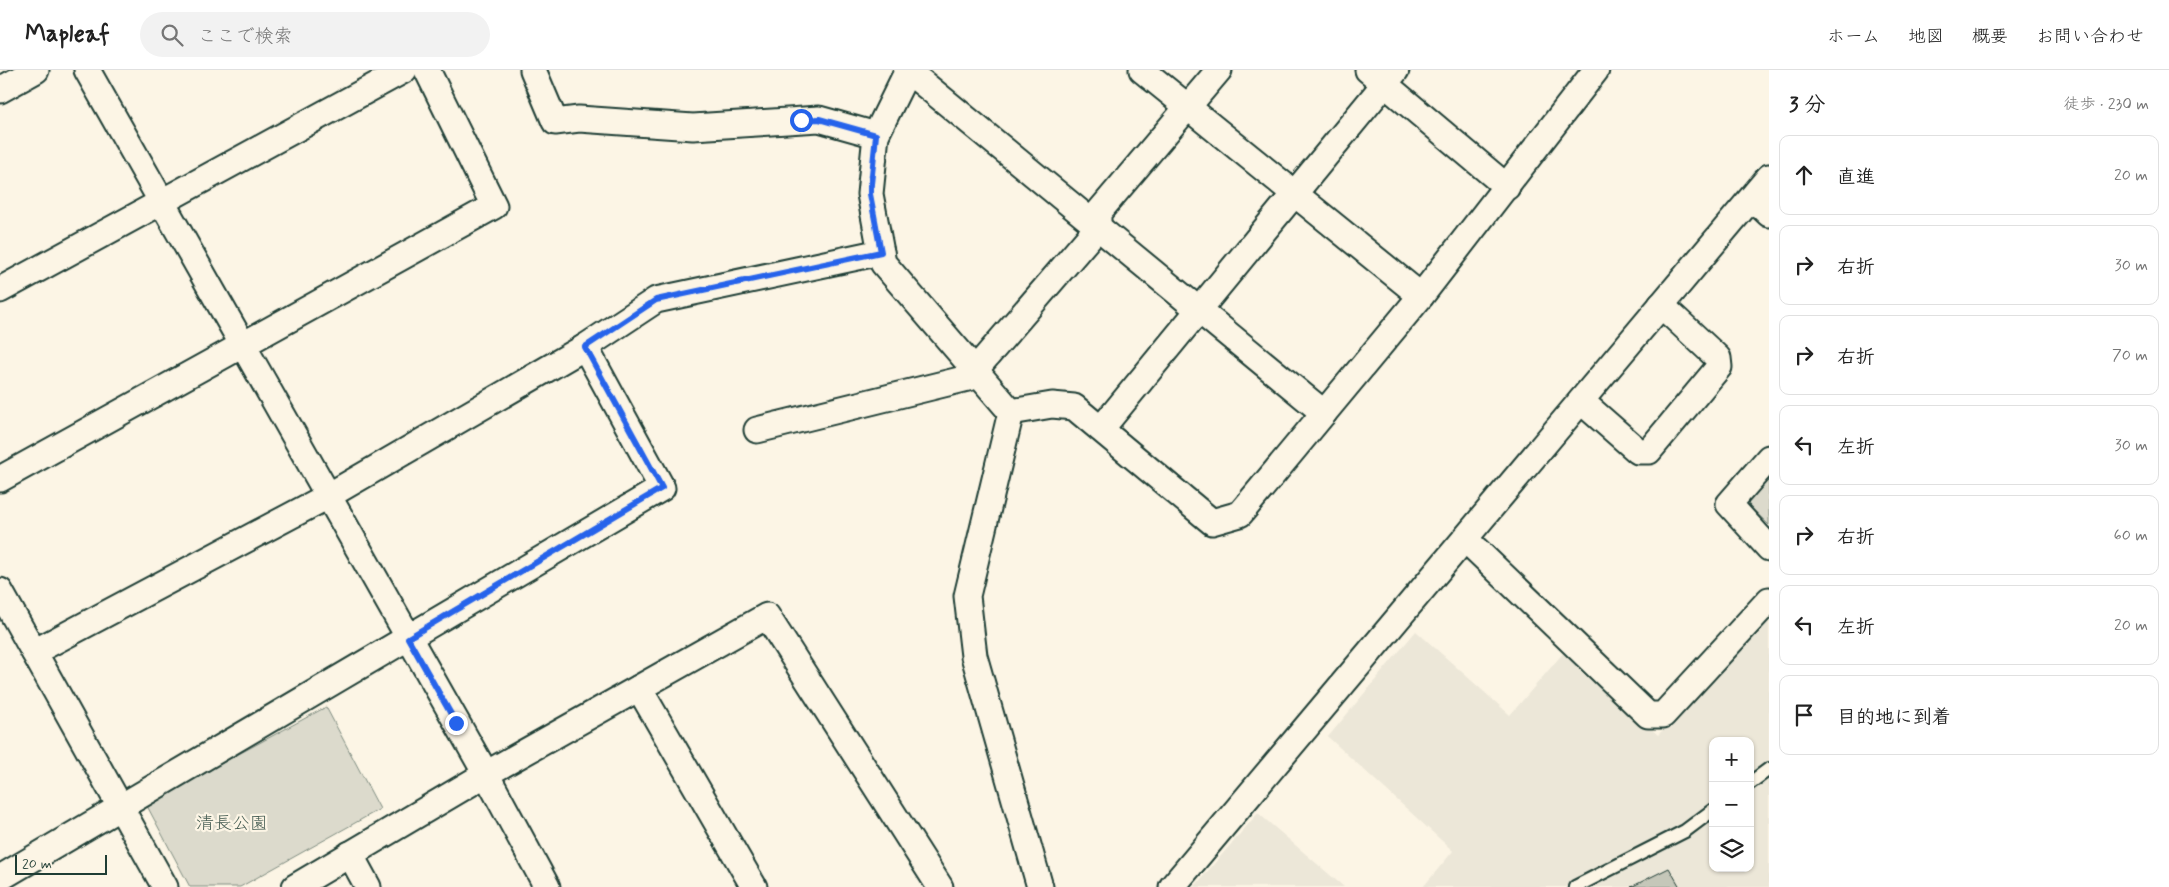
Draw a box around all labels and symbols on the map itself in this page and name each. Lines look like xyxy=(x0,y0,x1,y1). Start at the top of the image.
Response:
route start xyxy=(790,109,813,132)
route end xyxy=(445,712,468,735)
park label: 清長公園 xyxy=(196,812,268,836)
scale bar xyxy=(15,852,108,875)

